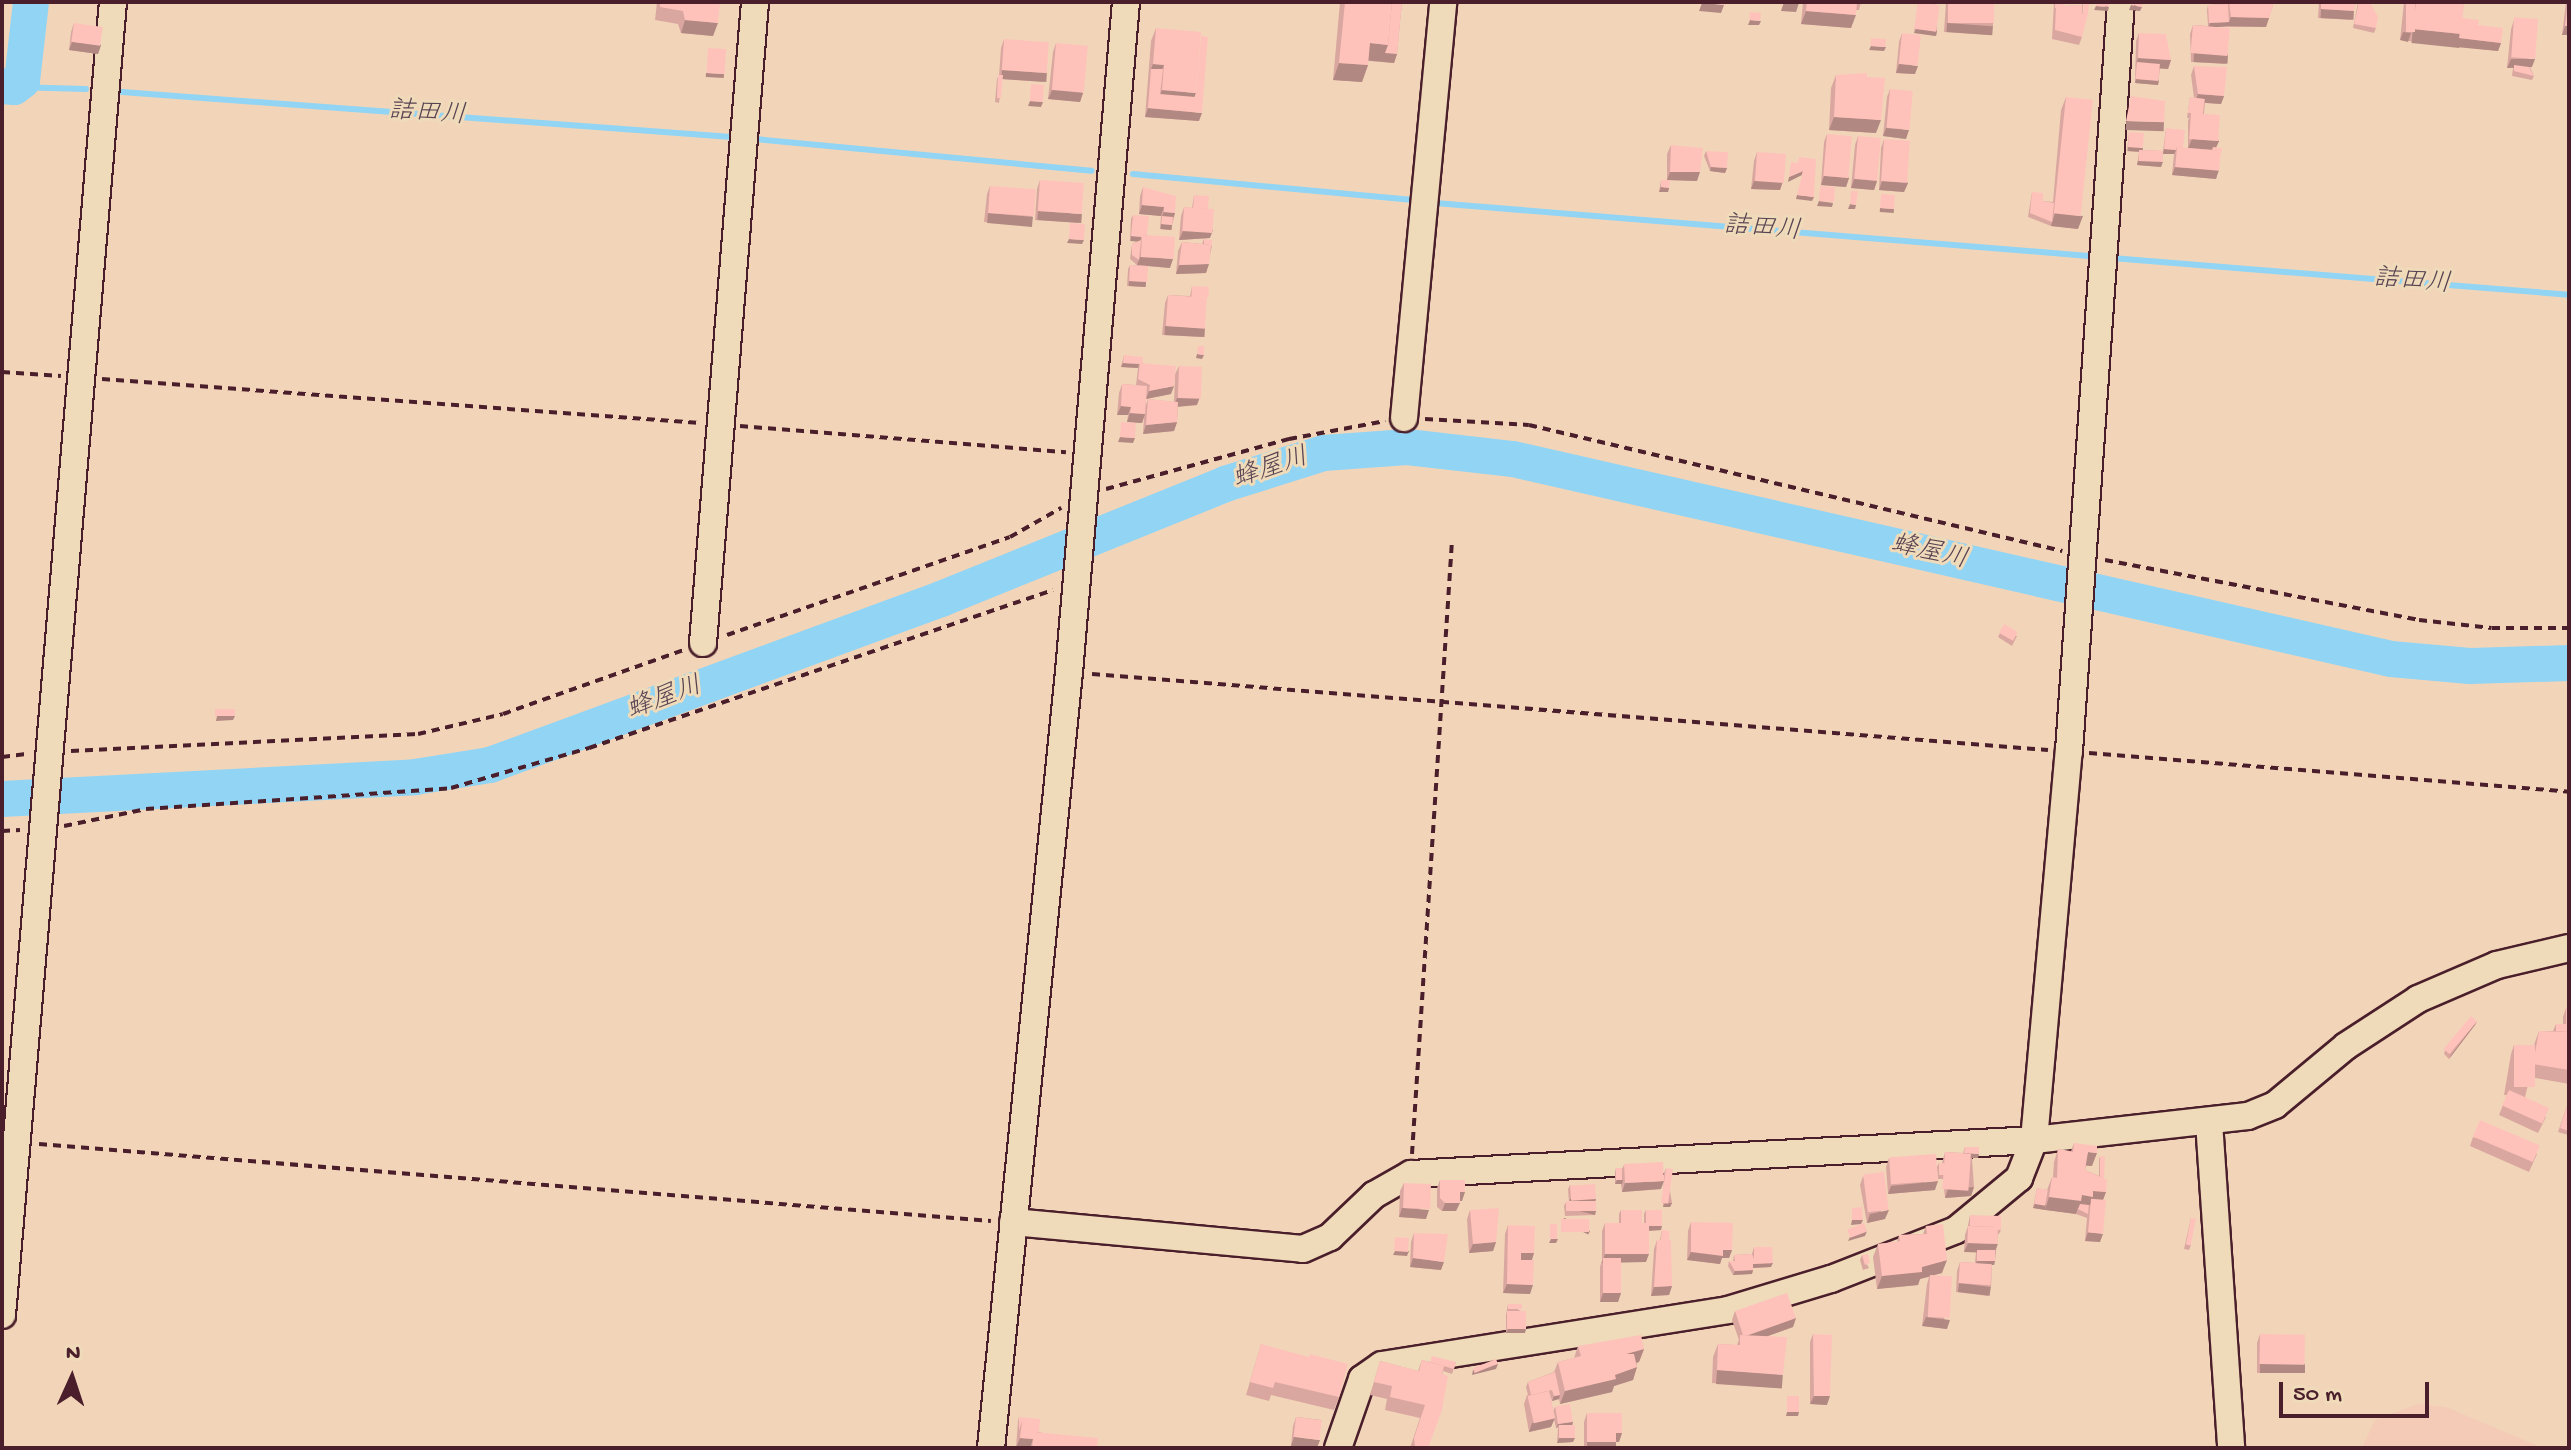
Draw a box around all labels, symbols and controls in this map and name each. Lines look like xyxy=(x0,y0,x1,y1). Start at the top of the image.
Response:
water label: 詰田川 xyxy=(387,97,467,133)
water label: 詰田川 xyxy=(1722,211,1802,249)
water label: 詰田川 xyxy=(2372,264,2452,302)
water label: 蜂屋川 xyxy=(1229,443,1313,497)
water label: 蜂屋川 xyxy=(1887,530,1971,578)
water label: 蜂屋川 xyxy=(623,672,707,728)
north arrow xyxy=(32,1338,112,1418)
text: N xyxy=(65,1341,81,1367)
scale bar xyxy=(2283,1366,2433,1416)
text: 50 m xyxy=(2293,1381,2342,1410)

